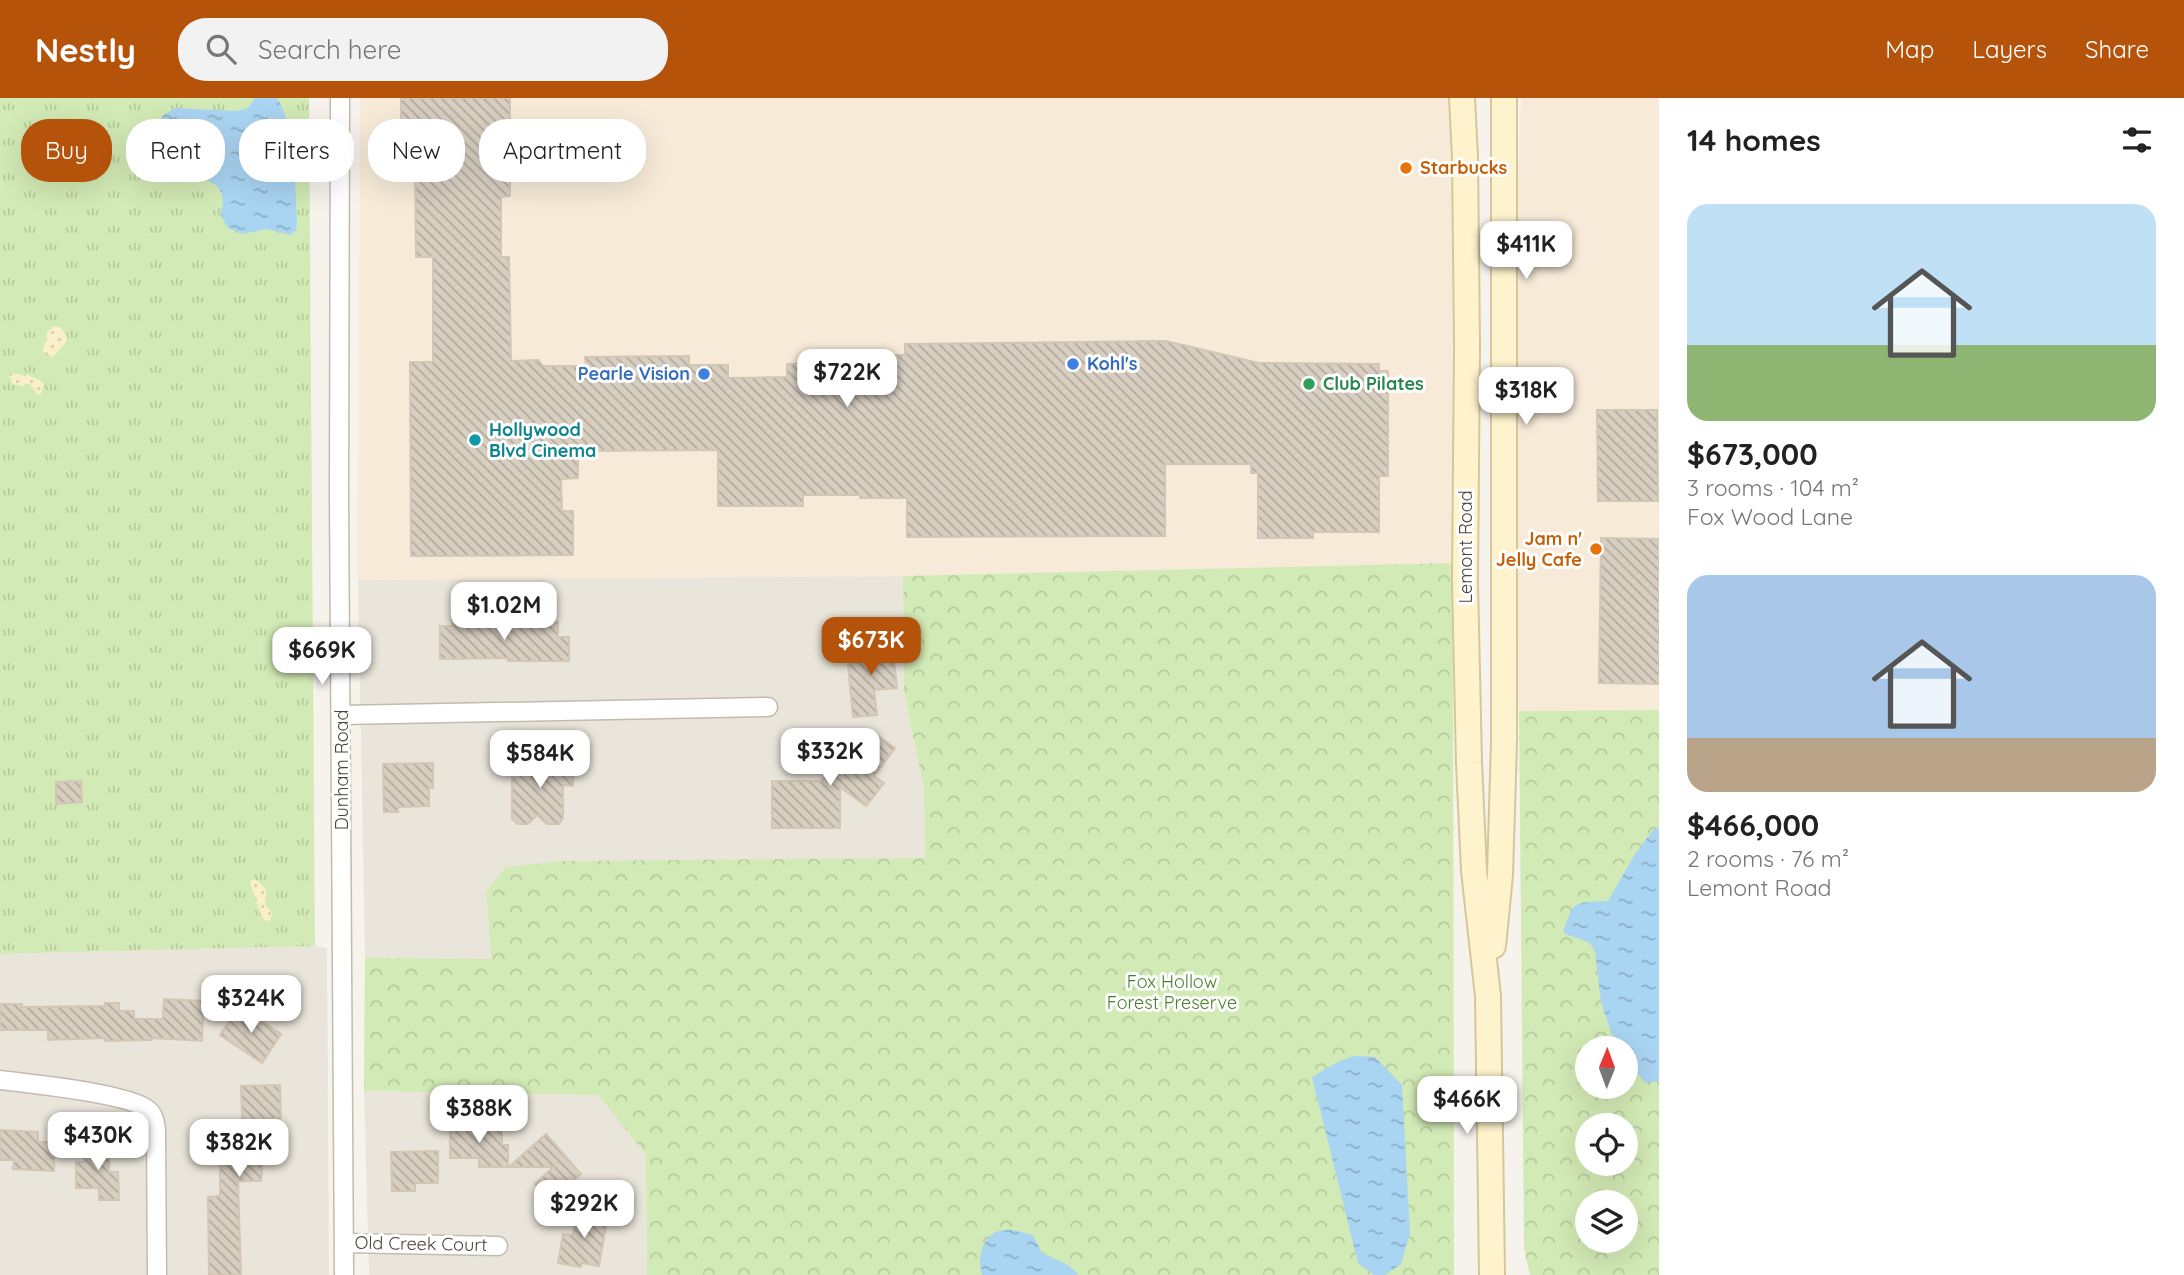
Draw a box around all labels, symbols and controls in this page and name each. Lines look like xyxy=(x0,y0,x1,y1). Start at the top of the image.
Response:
search box xyxy=(178,18,668,81)
text: Nestly xyxy=(35,29,136,70)
icon: search xyxy=(202,30,240,68)
text: Search here xyxy=(258,33,401,66)
text: Map xyxy=(1885,34,1934,64)
text: Layers xyxy=(1972,34,2047,64)
text: Share xyxy=(2085,34,2149,64)
chip: Buy xyxy=(21,119,112,182)
chip: Rent xyxy=(126,119,225,182)
chip: Filters xyxy=(239,119,354,182)
chip: New xyxy=(368,119,465,182)
chip: Apartment xyxy=(479,119,646,182)
text: 14 homes xyxy=(1687,121,1821,159)
icon: filters xyxy=(2118,121,2156,159)
place label: Starbucks xyxy=(1420,156,1508,179)
marker: Starbucks xyxy=(1398,160,1414,176)
pin: $411K xyxy=(1477,222,1575,281)
text: $411K xyxy=(1496,229,1556,258)
icon: home xyxy=(1859,250,1985,376)
pin: $722K xyxy=(798,350,896,409)
place label: Kohl's xyxy=(1087,352,1138,375)
marker: Kohl's xyxy=(1065,356,1081,372)
text: $722K xyxy=(813,357,881,386)
place label: Pearle Vision xyxy=(578,362,690,385)
marker: Pearle Vision xyxy=(696,366,712,382)
pin: $318K xyxy=(1477,368,1575,427)
place label: Club Pilates xyxy=(1323,372,1424,395)
text: $318K xyxy=(1495,375,1557,404)
marker: Club Pilates xyxy=(1301,376,1317,392)
place label: Hollywood Blvd Cinema xyxy=(489,418,596,462)
marker: Hollywood Blvd Cinema xyxy=(467,432,483,448)
text: $673,000 xyxy=(1687,435,1818,473)
text: 3 rooms · 104 m² xyxy=(1687,473,1859,502)
street label: Lemont Road xyxy=(1454,490,1477,604)
text: Fox Wood Lane xyxy=(1687,502,1853,531)
place label: Jam n' Jelly Cafe xyxy=(1496,527,1582,571)
marker: Jam n' Jelly Cafe xyxy=(1588,541,1604,557)
pin: $1.02M xyxy=(447,582,561,642)
text: $1.02M xyxy=(467,590,541,619)
pin: $673K xyxy=(822,618,920,677)
icon: home xyxy=(1859,621,1985,747)
text: $673K xyxy=(838,625,904,654)
pin: $669K xyxy=(273,628,371,687)
text: $669K xyxy=(288,635,356,664)
street label: Dunham Road xyxy=(330,710,353,830)
pin: $332K xyxy=(781,728,879,788)
pin: $584K xyxy=(491,730,589,790)
text: $332K xyxy=(797,736,863,765)
text: $584K xyxy=(506,738,574,767)
text: $466,000 xyxy=(1687,806,1819,844)
text: 2 rooms · 76 m² xyxy=(1687,844,1849,873)
text: Lemont Road xyxy=(1687,873,1832,902)
park label: Fox Hollow Forest Preserve xyxy=(1107,970,1237,1014)
pin: $324K xyxy=(202,976,300,1035)
text: $324K xyxy=(217,983,285,1012)
north arrow xyxy=(1575,1036,1638,1099)
map controls xyxy=(1575,1036,1638,1253)
pin: $466K xyxy=(1418,1076,1516,1136)
text: $466K xyxy=(1433,1084,1501,1113)
pin: $388K xyxy=(430,1086,528,1145)
text: $388K xyxy=(446,1093,512,1122)
pin: $430K xyxy=(49,1112,147,1172)
button: locate xyxy=(1575,1113,1638,1176)
pin: $382K xyxy=(190,1119,288,1179)
text: $430K xyxy=(64,1120,132,1149)
text: $382K xyxy=(206,1127,272,1156)
pin: $292K xyxy=(535,1180,633,1240)
text: $292K xyxy=(550,1188,618,1217)
button: layers xyxy=(1575,1190,1638,1253)
street label: Old Creek Court xyxy=(354,1231,488,1256)

